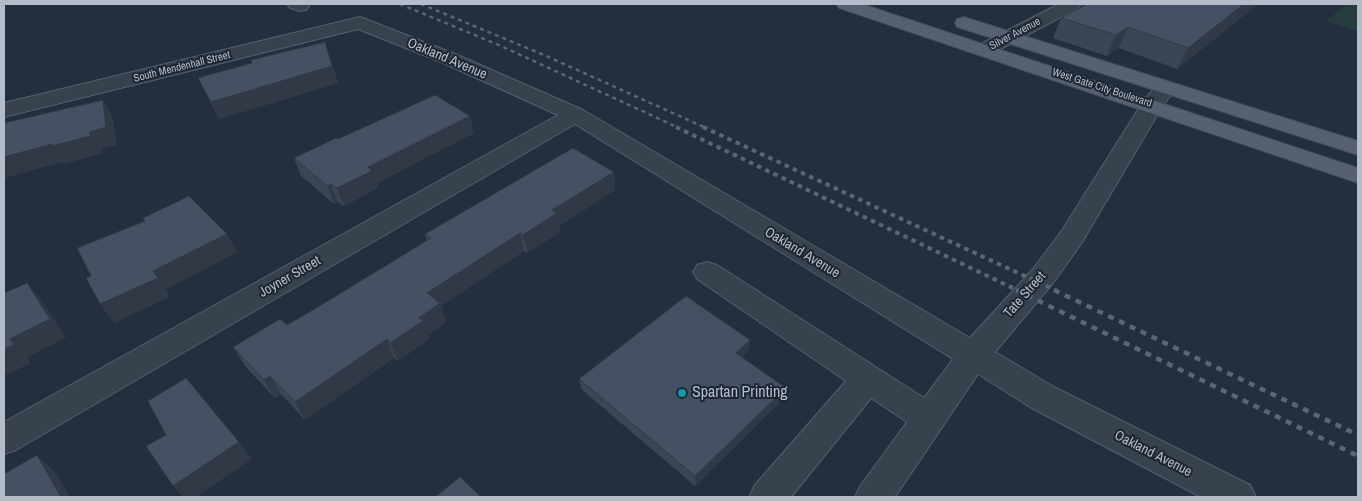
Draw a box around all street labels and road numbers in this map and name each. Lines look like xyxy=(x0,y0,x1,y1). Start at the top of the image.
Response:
street label: Silver Avenue xyxy=(987,15,1043,53)
street label: Oakland Avenue xyxy=(405,35,489,83)
street label: South Mendenhall Street xyxy=(132,49,232,85)
street label: West Gate City Boulevard xyxy=(1050,66,1154,110)
street label: Oakland Avenue xyxy=(761,224,843,282)
street label: Joyner Street xyxy=(256,253,324,301)
street label: Tate Street xyxy=(1000,268,1050,322)
street label: Oakland Avenue xyxy=(1111,427,1195,481)

